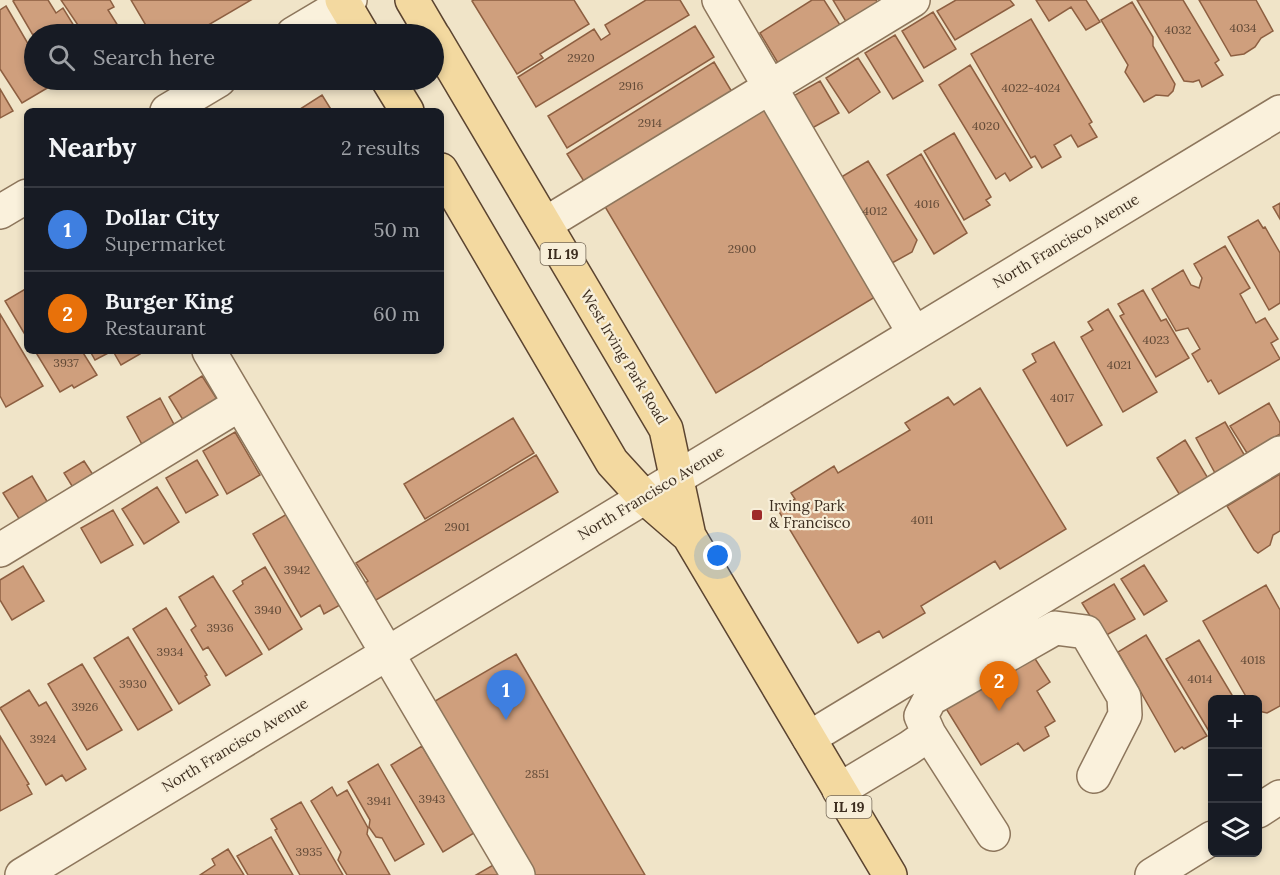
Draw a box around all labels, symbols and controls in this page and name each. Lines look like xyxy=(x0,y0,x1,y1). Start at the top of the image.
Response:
house number: 4034 xyxy=(1229,20,1257,35)
house number: 4032 xyxy=(1164,22,1192,37)
search box xyxy=(24,24,444,90)
icon: search xyxy=(45,41,78,74)
text: Search here xyxy=(93,43,215,71)
house number: 2920 xyxy=(567,50,595,65)
house number: 2916 xyxy=(619,78,643,93)
house number: 4022-4024 xyxy=(1002,80,1061,95)
house number: 2914 xyxy=(638,115,663,130)
house number: 4020 xyxy=(972,118,1000,133)
text: Nearby xyxy=(48,131,136,164)
text: 2 results xyxy=(341,135,420,160)
street label: North Francisco Avenue xyxy=(989,189,1142,292)
house number: 4016 xyxy=(914,196,940,211)
text: Dollar City xyxy=(105,203,219,231)
house number: 4012 xyxy=(863,203,887,218)
text: 1 xyxy=(63,217,72,242)
text: 50 m xyxy=(374,217,420,242)
text: Supermarket xyxy=(105,231,225,256)
house number: 2900 xyxy=(728,241,756,256)
road number: IL 19 xyxy=(540,243,586,265)
street label: West Irving Park Road xyxy=(577,286,672,428)
text: Burger King xyxy=(105,287,233,315)
text: 2 xyxy=(62,301,73,326)
text: 60 m xyxy=(373,301,420,326)
text: Restaurant xyxy=(105,315,206,340)
house number: 4023 xyxy=(1143,332,1170,347)
house number: 3937 xyxy=(53,355,79,370)
house number: 4021 xyxy=(1107,357,1131,372)
house number: 4017 xyxy=(1050,390,1074,405)
street label: North Francisco Avenue xyxy=(574,441,727,544)
place label: Irving Park & Francisco xyxy=(769,496,851,532)
marker: Irving Park & Francisco xyxy=(750,508,764,522)
house number: 4011 xyxy=(911,512,933,527)
house number: 2901 xyxy=(444,519,470,534)
your location xyxy=(703,541,732,570)
house number: 3942 xyxy=(284,562,310,577)
house number: 3940 xyxy=(254,602,282,617)
house number: 3936 xyxy=(206,620,234,635)
house number: 3934 xyxy=(157,644,184,659)
house number: 4018 xyxy=(1240,652,1266,667)
pin: 2 xyxy=(980,662,1018,711)
pin: 1 xyxy=(486,670,526,720)
house number: 4014 xyxy=(1188,671,1213,686)
house number: 3930 xyxy=(119,676,147,691)
street label: North Francisco Avenue xyxy=(158,693,311,796)
map controls xyxy=(1208,695,1262,857)
button: + xyxy=(1208,695,1262,749)
house number: 3926 xyxy=(71,699,99,714)
house number: 3924 xyxy=(30,731,57,746)
button: − xyxy=(1208,749,1262,803)
house number: 2851 xyxy=(525,766,549,781)
house number: 3943 xyxy=(419,791,446,806)
house number: 3941 xyxy=(367,793,391,808)
road number: IL 19 xyxy=(826,796,872,818)
button: layers xyxy=(1208,803,1262,857)
house number: 3935 xyxy=(296,844,322,859)

